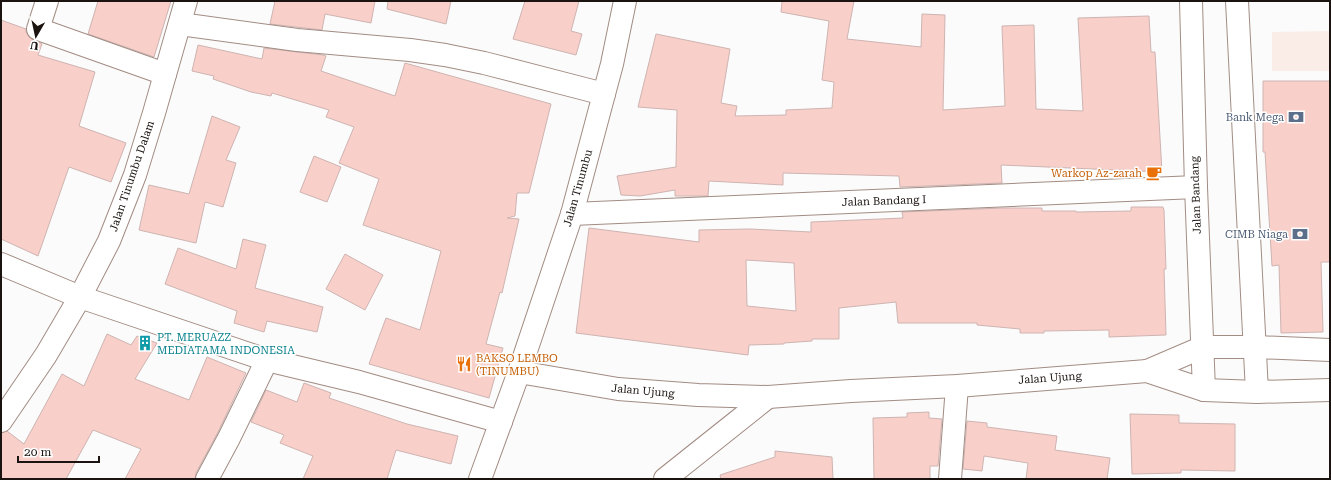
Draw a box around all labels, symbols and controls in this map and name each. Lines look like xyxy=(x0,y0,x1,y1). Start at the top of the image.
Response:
north arrow xyxy=(16,16,56,56)
text: U xyxy=(29,38,40,52)
bank icon: Bank Mega xyxy=(1287,108,1305,126)
place label: Bank Mega xyxy=(1226,111,1284,124)
street label: Jalan Tinumbu Dalam xyxy=(107,119,157,233)
street label: Jalan Tinumbu xyxy=(561,148,595,228)
street label: Jalan Bandang xyxy=(1188,155,1204,234)
cafe icon: Warkop Az-zarah xyxy=(1145,164,1163,182)
place label: Warkop Az-zarah xyxy=(1051,167,1142,180)
street label: Jalan Bandang I xyxy=(841,193,927,209)
bank icon: CIMB Niaga xyxy=(1291,225,1309,243)
place label: CIMB Niaga xyxy=(1225,228,1288,241)
place label: PT. MERUAZZ MEDIATAMA INDONESIA xyxy=(157,331,295,357)
building icon: PT. MERUAZZ MEDIATAMA INDONESIA xyxy=(136,334,154,352)
place label: BAKSO LEMBO (TINUMBU) xyxy=(476,352,558,378)
restaurant icon: BAKSO LEMBO (TINUMBU) xyxy=(455,355,473,373)
street label: Jalan Ujung xyxy=(1018,369,1083,387)
street label: Jalan Ujung xyxy=(611,382,676,400)
scale bar xyxy=(18,438,99,464)
text: 20 m xyxy=(24,445,51,459)

